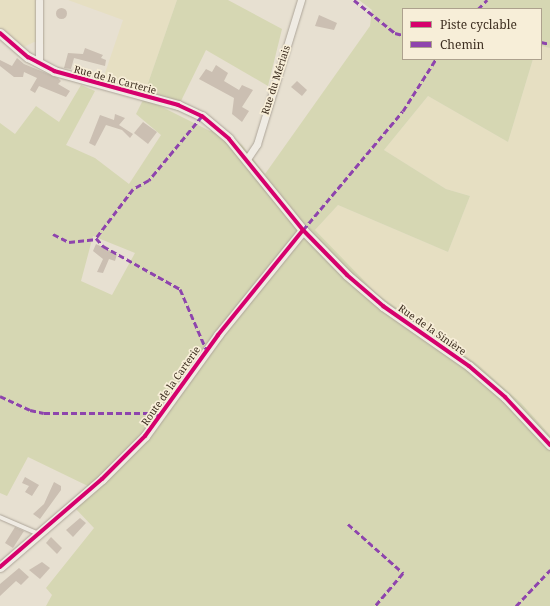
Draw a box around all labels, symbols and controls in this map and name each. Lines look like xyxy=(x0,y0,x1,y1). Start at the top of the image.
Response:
legend xyxy=(402,8,542,60)
text: Piste cyclable xyxy=(440,16,517,33)
text: Chemin xyxy=(440,36,484,53)
street label: Rue du Mériais xyxy=(259,44,293,116)
street label: Rue de la Carterie xyxy=(72,63,158,97)
street label: Rue de la Sinière xyxy=(396,302,468,358)
street label: Route de la Carterie xyxy=(139,344,203,428)

